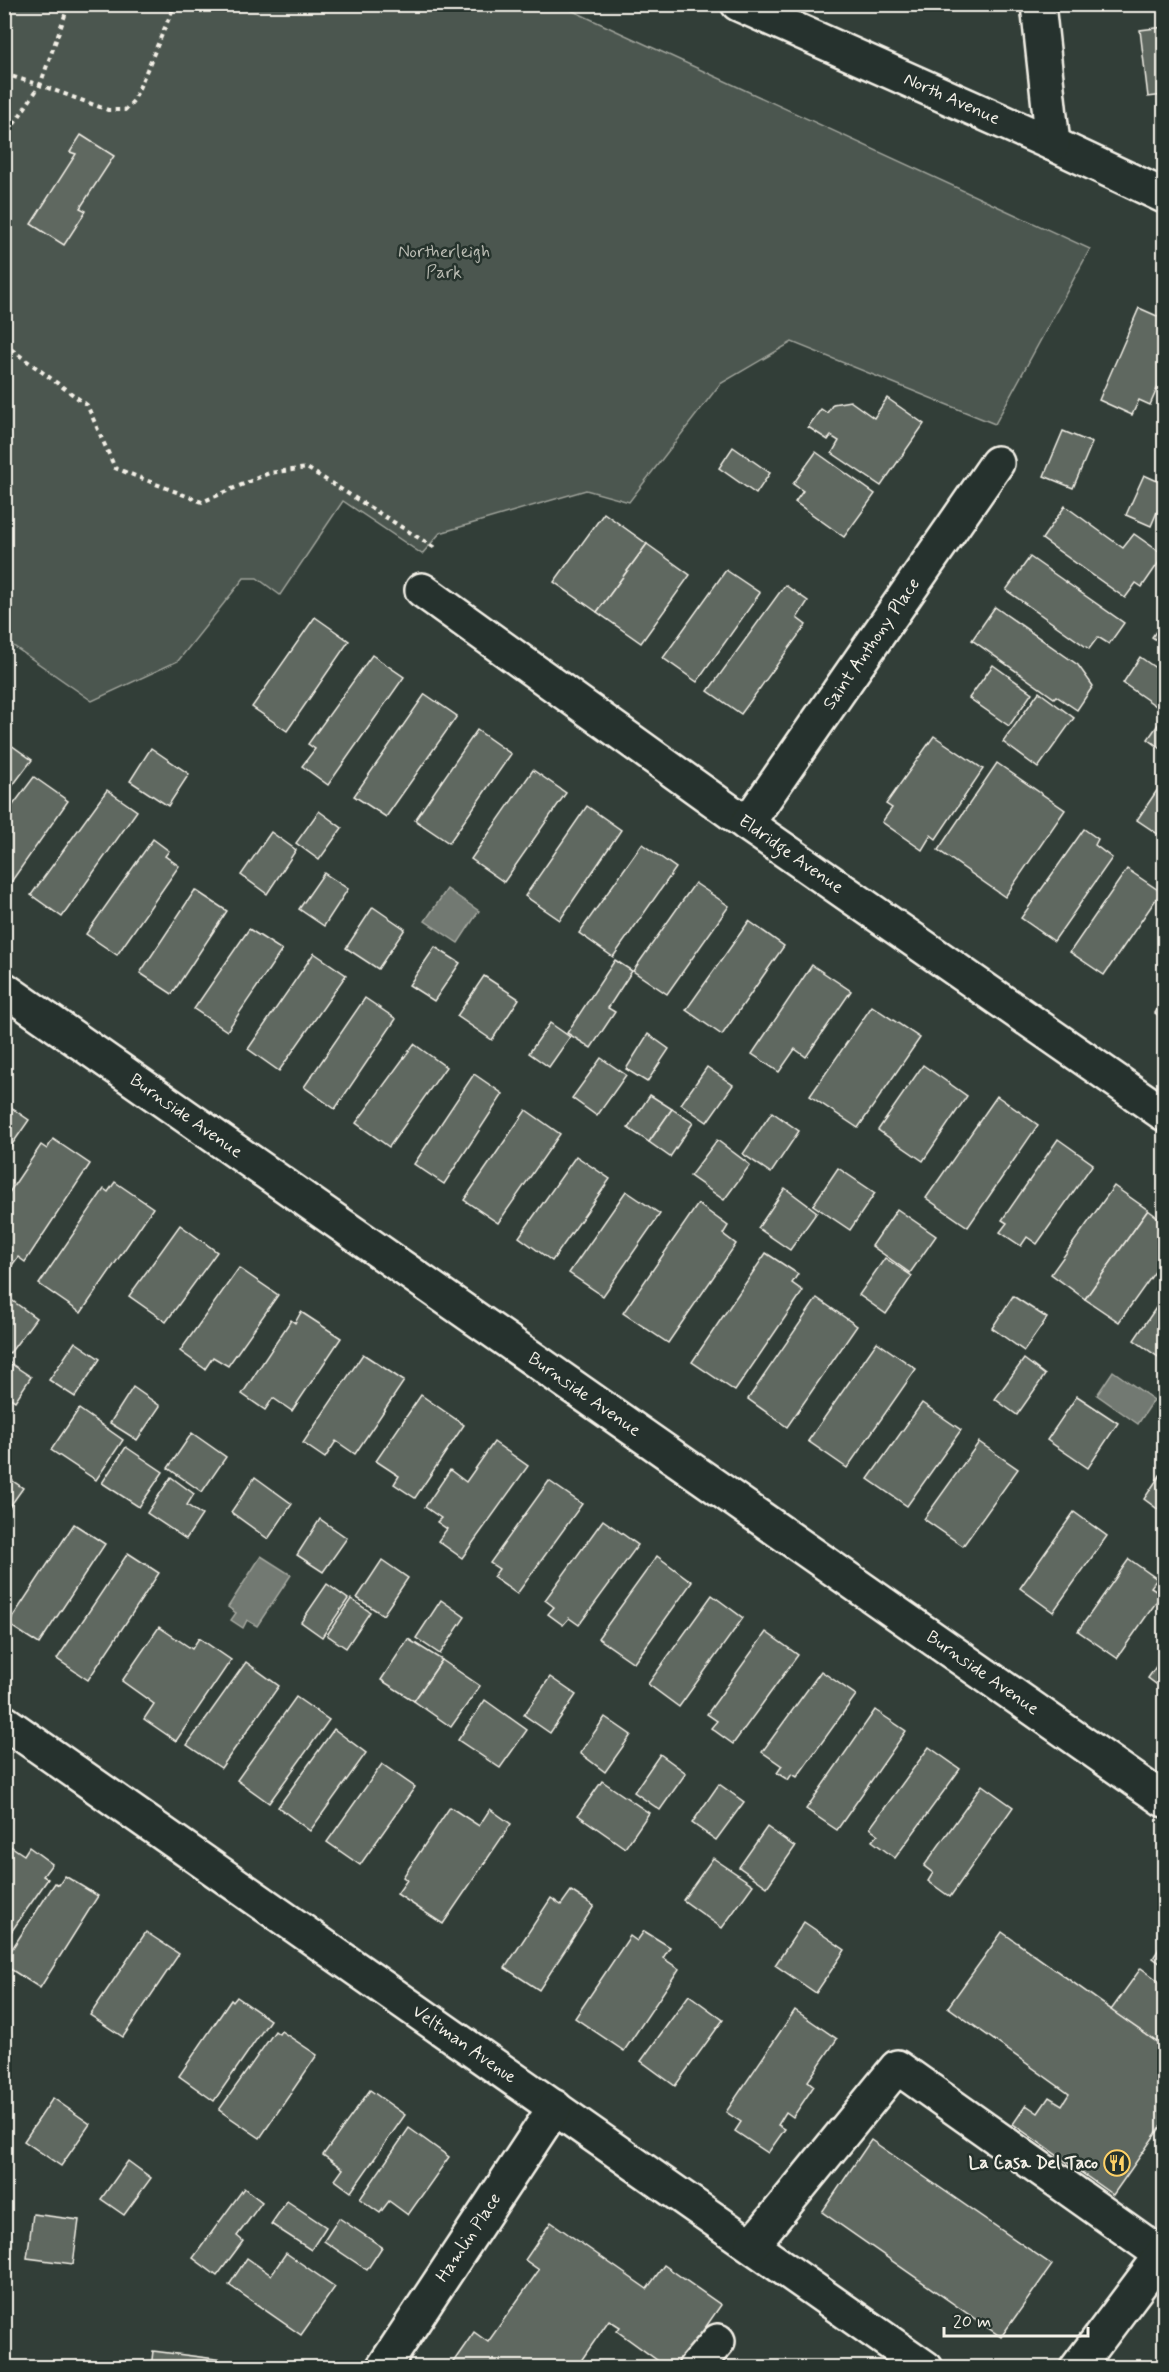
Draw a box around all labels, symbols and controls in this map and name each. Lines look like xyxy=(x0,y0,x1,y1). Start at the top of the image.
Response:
street label: North Avenue xyxy=(900,67,1004,131)
park label: Northerleigh Park xyxy=(398,240,490,285)
street label: Saint Anthony Place xyxy=(818,573,926,715)
street label: Eldridge Avenue xyxy=(733,810,848,900)
street label: Burnside Avenue xyxy=(125,1068,247,1164)
street label: Burnside Avenue xyxy=(523,1347,646,1443)
street label: Burnside Avenue xyxy=(921,1625,1044,1721)
street label: Veltman Avenue xyxy=(407,2000,521,2089)
restaurant icon: La Casa Del Taco xyxy=(1102,2148,1132,2178)
place label: La Casa Del Taco xyxy=(968,2151,1098,2175)
street label: Hamlin Place xyxy=(431,2188,507,2287)
scale bar xyxy=(944,2300,1088,2338)
text: 20 m xyxy=(953,2310,991,2334)

